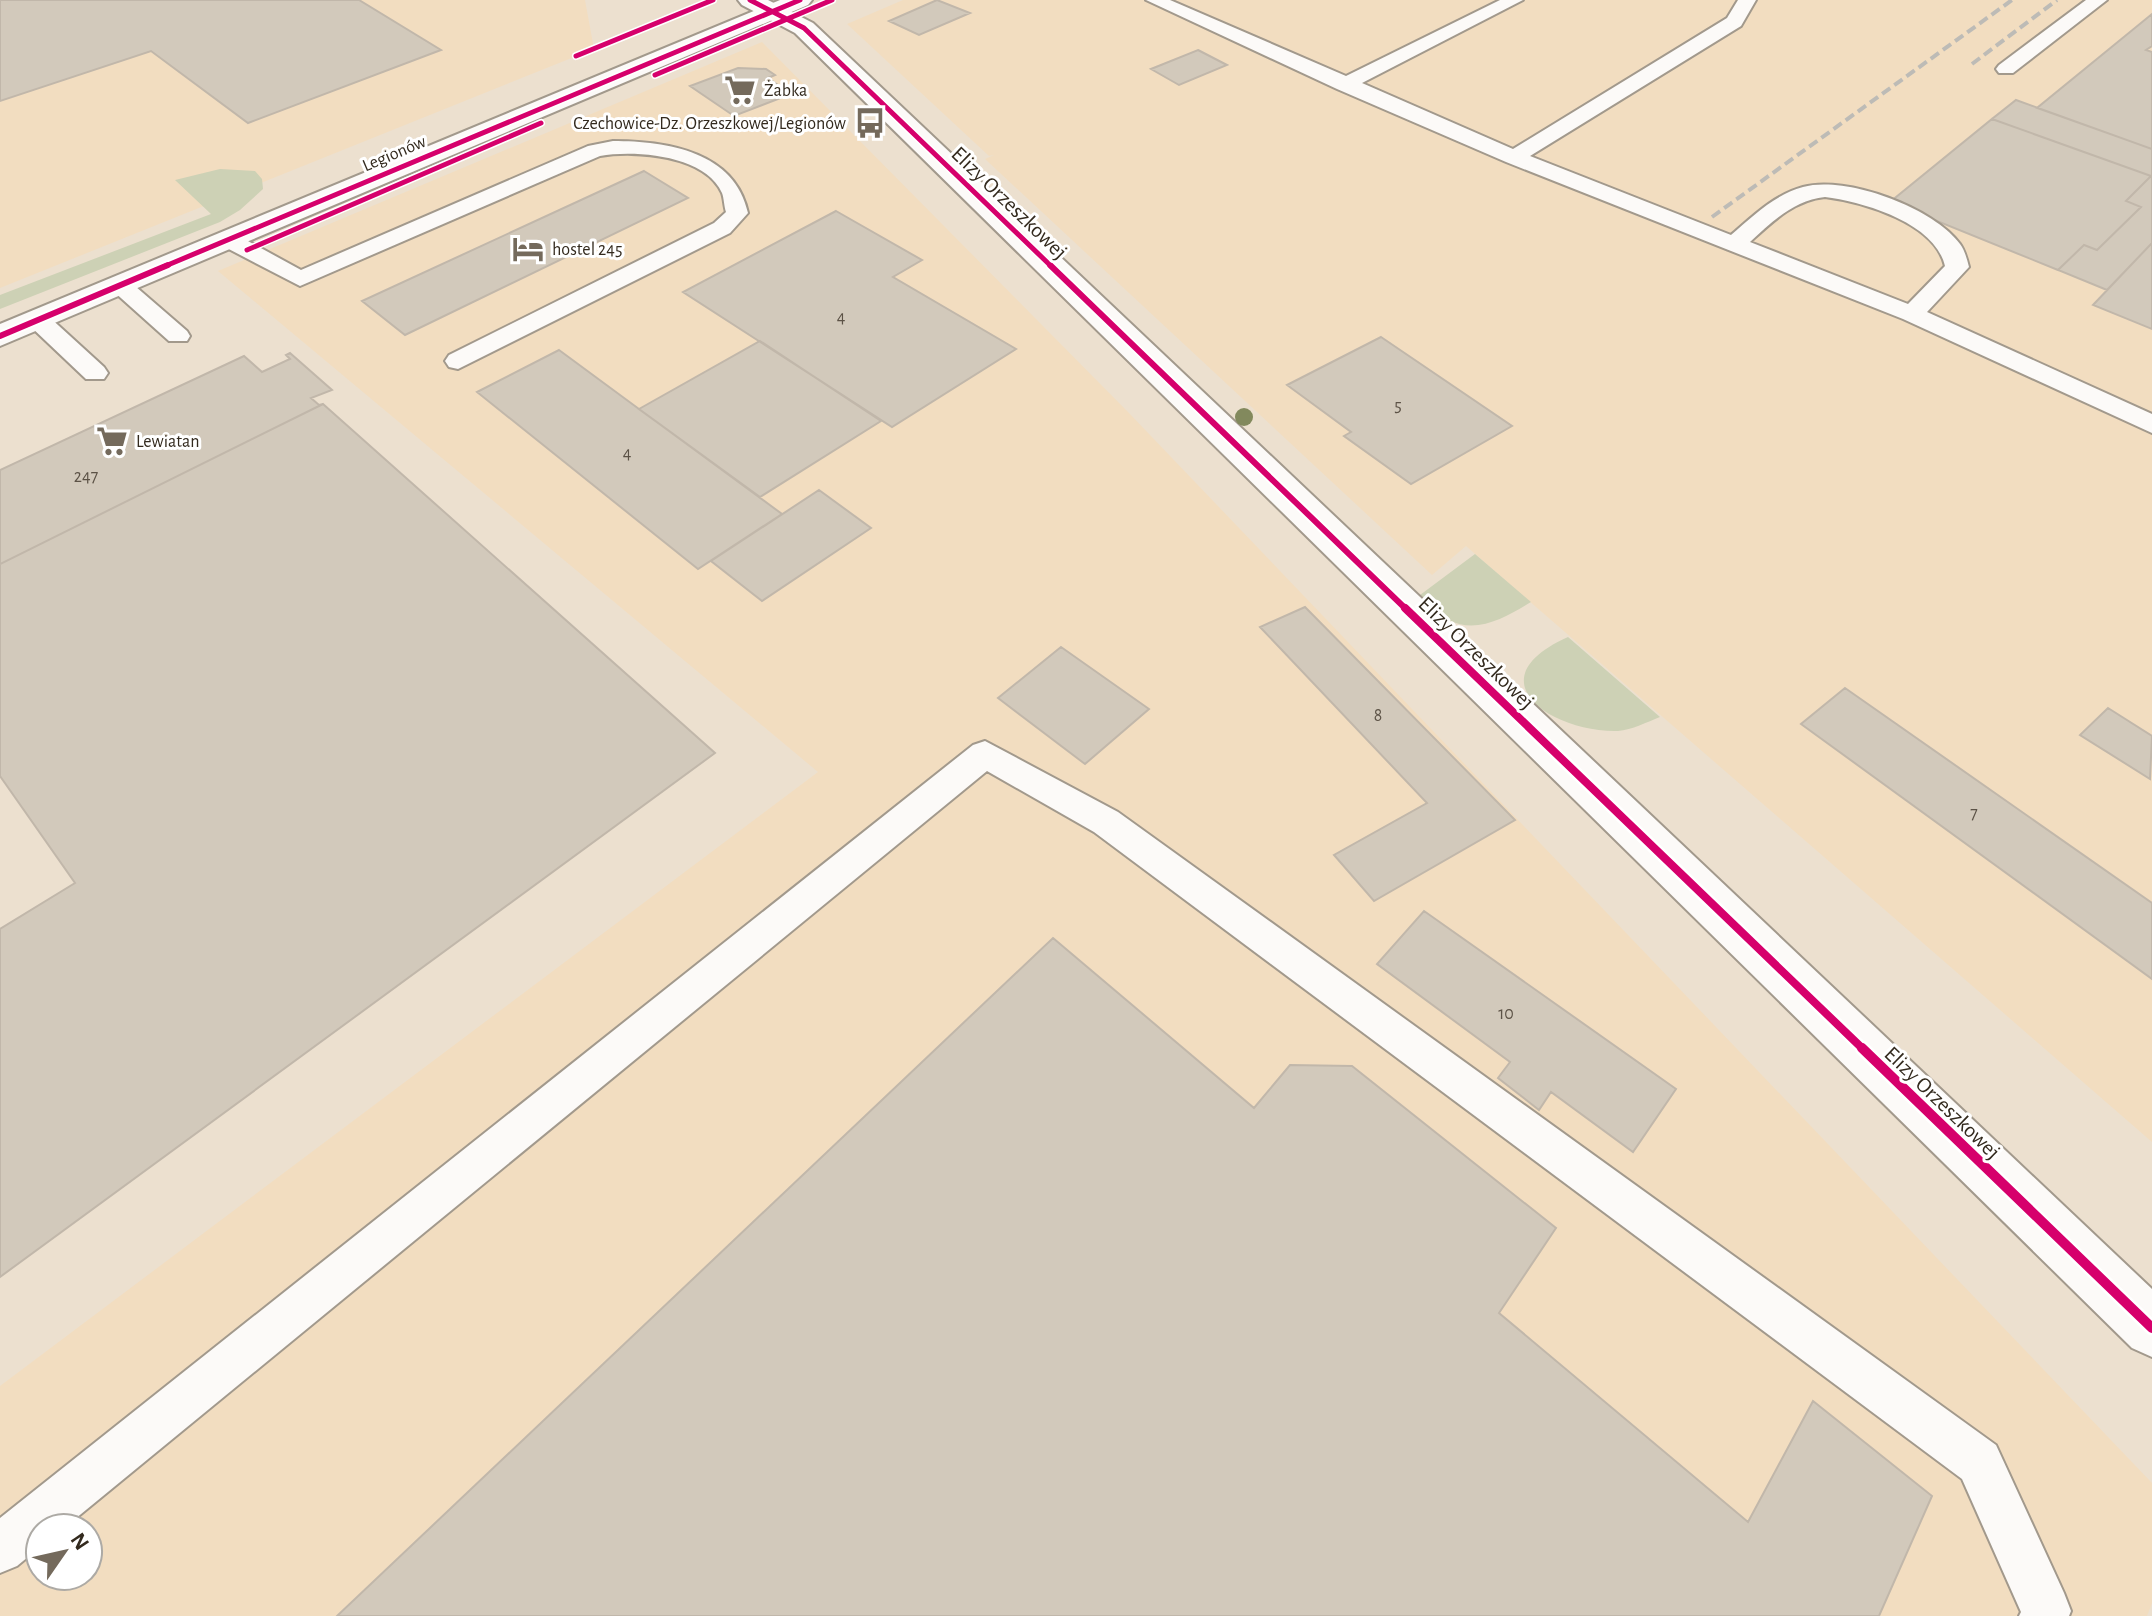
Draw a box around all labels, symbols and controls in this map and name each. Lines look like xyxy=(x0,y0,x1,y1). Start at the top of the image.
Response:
supermarket icon: Żabka xyxy=(723,73,757,107)
place label: Żabka xyxy=(764,80,807,100)
bus stop icon: Czechowice-Dz. Orzeszkowej/Legionów xyxy=(853,106,887,140)
place label: Czechowice-Dz. Orzeszkowej/Legionów xyxy=(573,115,846,133)
street label: Legionów xyxy=(360,133,429,175)
street label: Elizy Orzeszkowej xyxy=(947,142,1071,263)
hotel icon: hostel 245 xyxy=(511,232,545,266)
place label: hostel 245 xyxy=(552,241,622,259)
house number: 4 xyxy=(837,309,846,327)
house number: 5 xyxy=(1394,397,1402,415)
supermarket icon: Lewiatan xyxy=(95,424,129,458)
place label: Lewiatan xyxy=(136,433,200,451)
house number: 4 xyxy=(623,445,632,463)
house number: 247 xyxy=(74,468,98,486)
street label: Elizy Orzeszkowej xyxy=(1414,592,1538,713)
house number: 8 xyxy=(1374,707,1382,725)
house number: 7 xyxy=(1970,805,1978,823)
house number: 10 xyxy=(1498,1005,1514,1023)
street label: Elizy Orzeszkowej xyxy=(1880,1042,2004,1163)
north arrow xyxy=(24,1512,104,1592)
text: N xyxy=(66,1529,93,1554)

